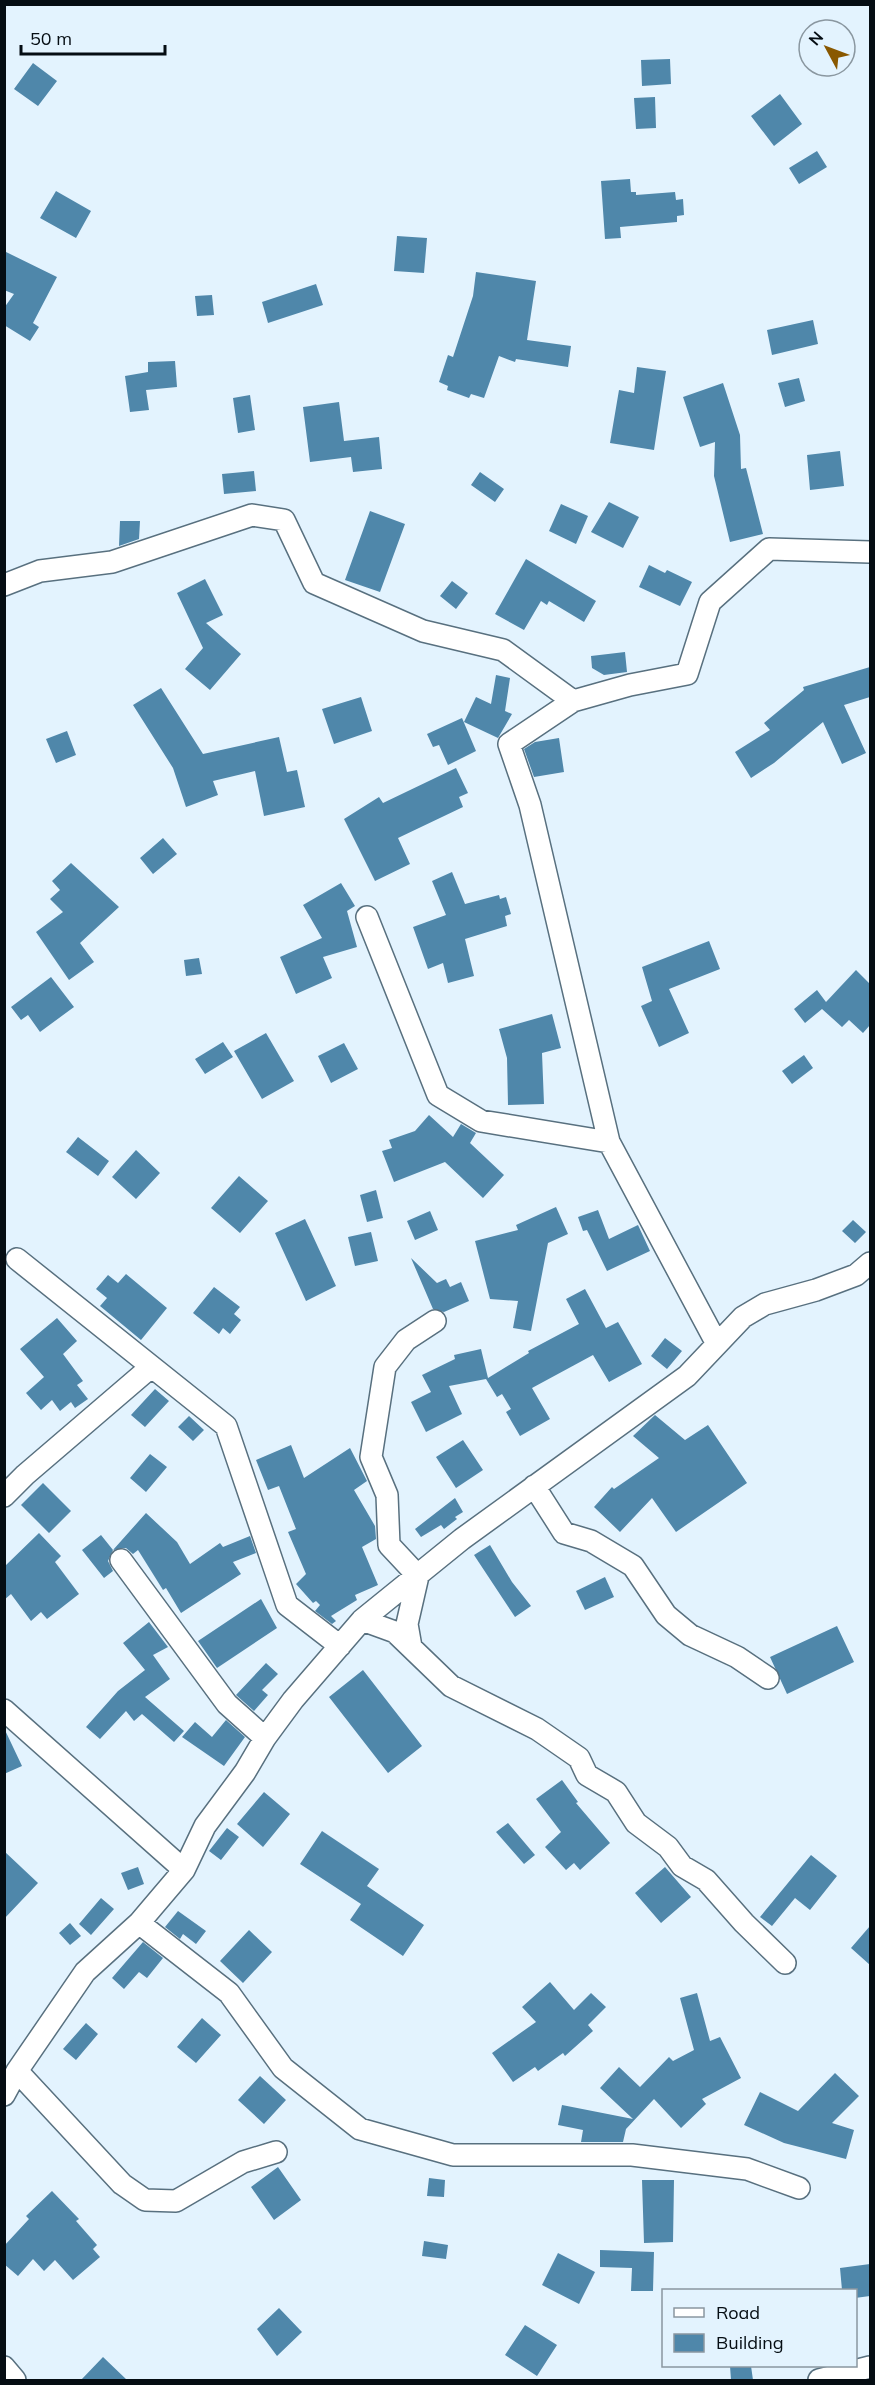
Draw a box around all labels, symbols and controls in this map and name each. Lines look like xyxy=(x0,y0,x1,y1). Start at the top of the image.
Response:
scale bar xyxy=(21,18,165,56)
north arrow xyxy=(797,18,857,78)
text: 50 m xyxy=(30,27,72,50)
text: N xyxy=(804,27,827,49)
legend xyxy=(662,2289,857,2367)
text: Road xyxy=(716,2301,760,2324)
text: Building xyxy=(716,2331,784,2354)

